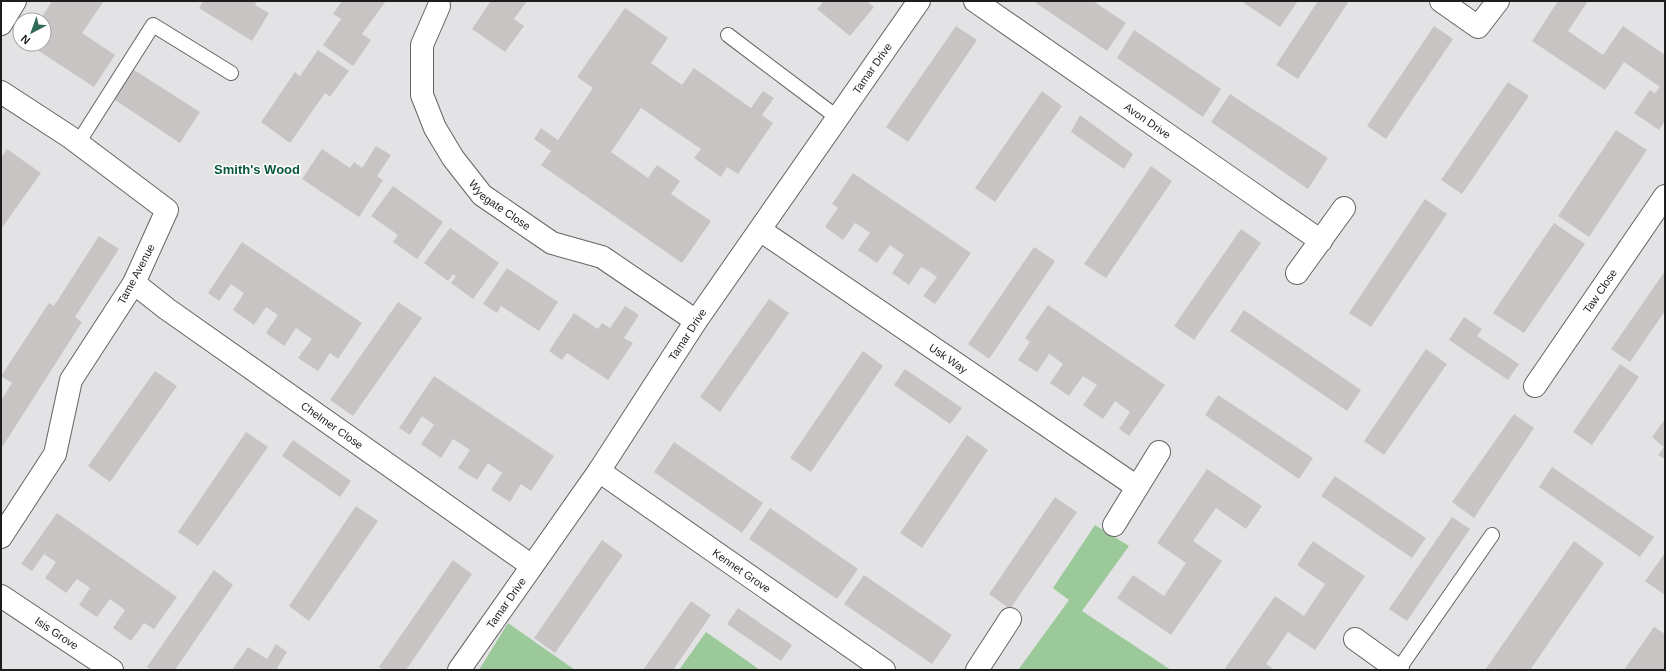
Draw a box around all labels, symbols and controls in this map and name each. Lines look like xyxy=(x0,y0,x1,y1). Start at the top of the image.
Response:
north arrow xyxy=(12,12,52,52)
text: N xyxy=(18,32,32,47)
street label: Tamar Drive xyxy=(850,40,894,96)
street label: Avon Drive xyxy=(1122,100,1173,141)
district label: Smith's Wood xyxy=(214,162,300,177)
street label: Wyegate Close xyxy=(467,178,533,232)
street label: Tame Avenue xyxy=(115,242,157,306)
street label: Taw Close xyxy=(1581,267,1619,315)
street label: Tamar Drive xyxy=(666,306,709,363)
street label: Usk Way xyxy=(927,341,970,376)
street label: Chelmer Close xyxy=(299,399,365,451)
street label: Kennet Grove xyxy=(710,546,773,595)
street label: Tamar Drive xyxy=(484,575,528,631)
street label: Isis Grove xyxy=(33,614,81,652)

